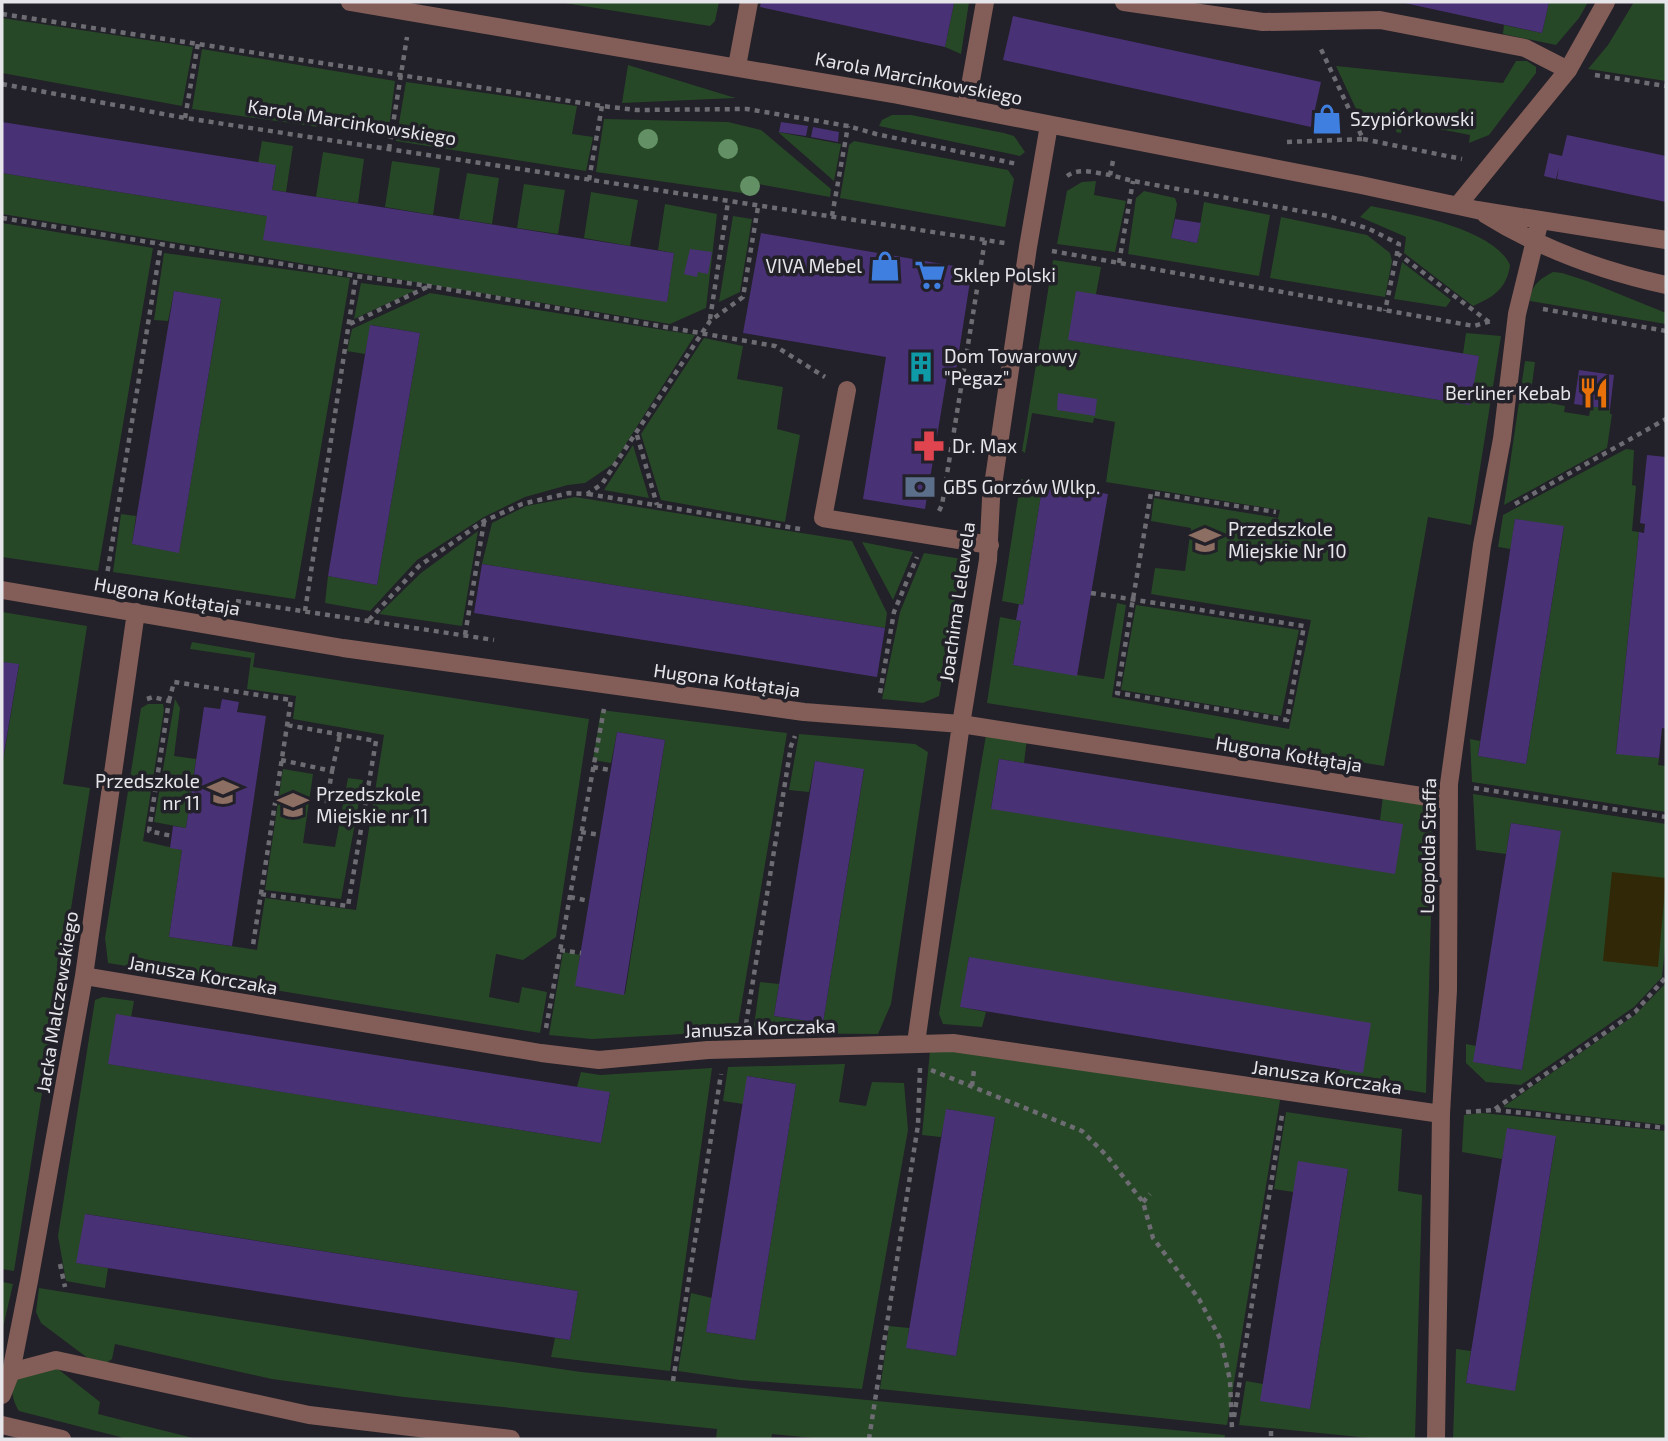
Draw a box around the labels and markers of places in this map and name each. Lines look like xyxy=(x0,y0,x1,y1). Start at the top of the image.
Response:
shop icon: Szypiórkowski xyxy=(1310,102,1344,136)
place label: Szypiórkowski xyxy=(1350,107,1474,130)
shop icon: VIVA Mebel xyxy=(868,249,902,283)
place label: VIVA Mebel xyxy=(765,254,862,277)
supermarket icon: Sklep Polski xyxy=(913,258,947,292)
place label: Sklep Polski xyxy=(953,263,1056,286)
place label: Dom Towarowy "Pegaz" xyxy=(944,344,1077,389)
building icon: Dom Towarowy "Pegaz" xyxy=(904,350,938,384)
restaurant icon: Berliner Kebab xyxy=(1577,376,1611,410)
place label: Berliner Kebab xyxy=(1445,381,1571,404)
pharmacy icon: Dr. Max xyxy=(912,429,946,463)
place label: Dr. Max xyxy=(952,434,1017,457)
bank icon: GBS Gorzów Wlkp. xyxy=(903,470,937,504)
place label: GBS Gorzów Wlkp. xyxy=(943,475,1100,498)
place label: Przedszkole Miejskie Nr 10 xyxy=(1228,517,1347,562)
school or university icon: Przedszkole Miejskie Nr 10 xyxy=(1188,523,1222,557)
place label: Przedszkole nr 11 xyxy=(95,769,200,814)
school or university icon: Przedszkole nr 11 xyxy=(206,775,240,809)
place label: Przedszkole Miejskie nr 11 xyxy=(316,782,428,827)
school or university icon: Przedszkole Miejskie nr 11 xyxy=(276,788,310,822)

